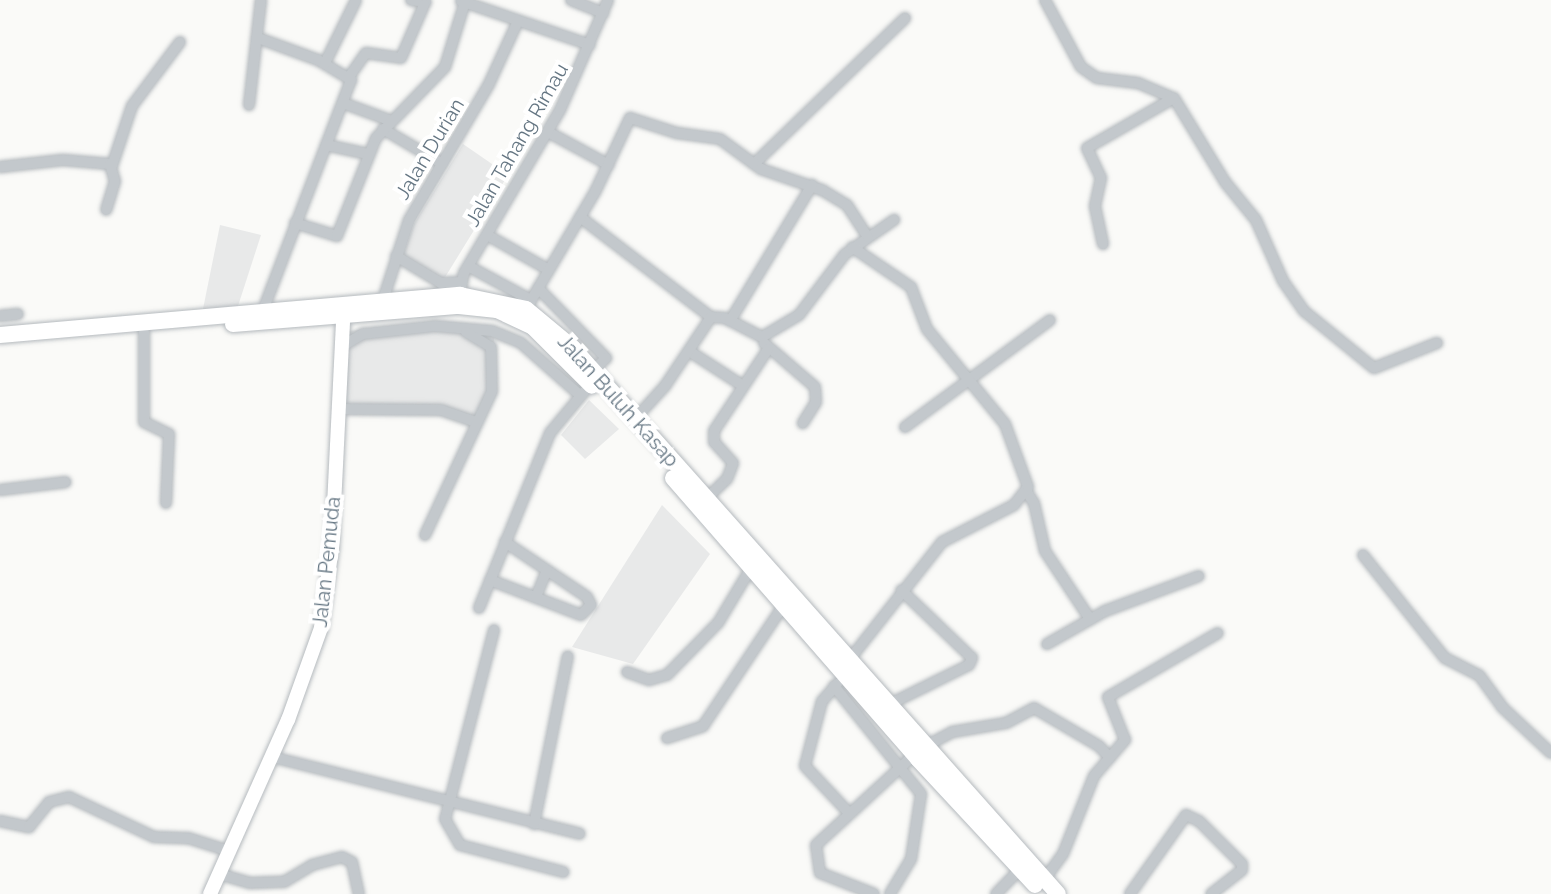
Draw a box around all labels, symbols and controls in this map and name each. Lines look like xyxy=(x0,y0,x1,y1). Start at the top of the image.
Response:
street label: Jalan Tahang Rimau xyxy=(460,59,574,231)
street label: Jalan Durian xyxy=(390,94,470,204)
street label: Jalan Buluh Kasap xyxy=(552,330,684,472)
street label: Jalan Pemuda xyxy=(308,496,346,628)

